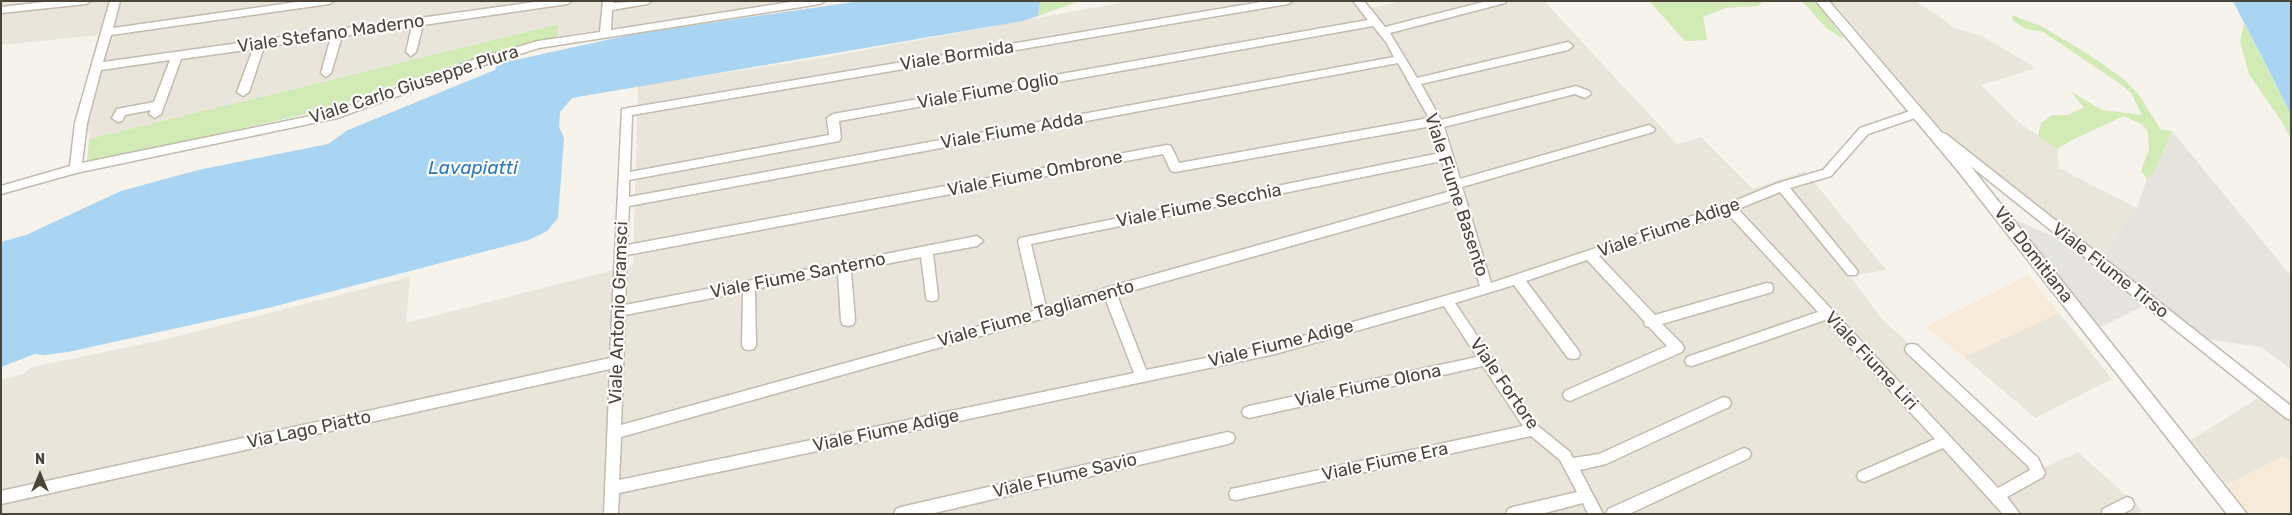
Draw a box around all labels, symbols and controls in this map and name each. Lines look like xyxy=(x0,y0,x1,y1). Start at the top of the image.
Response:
street label: Viale Stefano Maderno xyxy=(236,10,426,58)
street label: Viale Bormida xyxy=(898,36,1016,76)
street label: Viale Carlo Giuseppe Plura xyxy=(307,41,521,129)
street label: Viale Fiume Oglio xyxy=(916,68,1060,114)
street label: Viale Fiume Adda xyxy=(939,108,1085,154)
street label: Viale Fiume Basento xyxy=(1419,111,1493,279)
street label: Viale Fiume Ombrone xyxy=(946,146,1124,202)
water label: Lavapiatti xyxy=(428,158,518,180)
street label: Viale Fiume Secchia xyxy=(1115,179,1283,233)
street label: Viale Fiume Adige xyxy=(1595,194,1743,262)
street label: Via Domitiana xyxy=(1989,203,2077,307)
street label: Viale Fiume Tirso xyxy=(2047,219,2173,323)
street label: Viale Antonio Gramsci xyxy=(605,221,633,405)
street label: Viale Fiume Santerno xyxy=(708,248,888,304)
street label: Viale Fiume Tagliamento xyxy=(935,276,1137,352)
street label: Viale Fiume Liri xyxy=(1820,307,1922,415)
street label: Viale Fiume Adige xyxy=(1206,316,1356,372)
street label: Viale Fortore xyxy=(1465,334,1543,434)
street label: Viale Fiume Olona xyxy=(1293,360,1443,412)
street label: Viale Fiume Adige xyxy=(811,405,961,457)
street label: Via Lago Piatto xyxy=(245,406,373,454)
street label: Viale Fiume Era xyxy=(1320,438,1450,486)
street label: Viale FIume Savio xyxy=(991,449,1139,503)
north arrow xyxy=(15,450,65,500)
text: N xyxy=(35,451,45,468)

